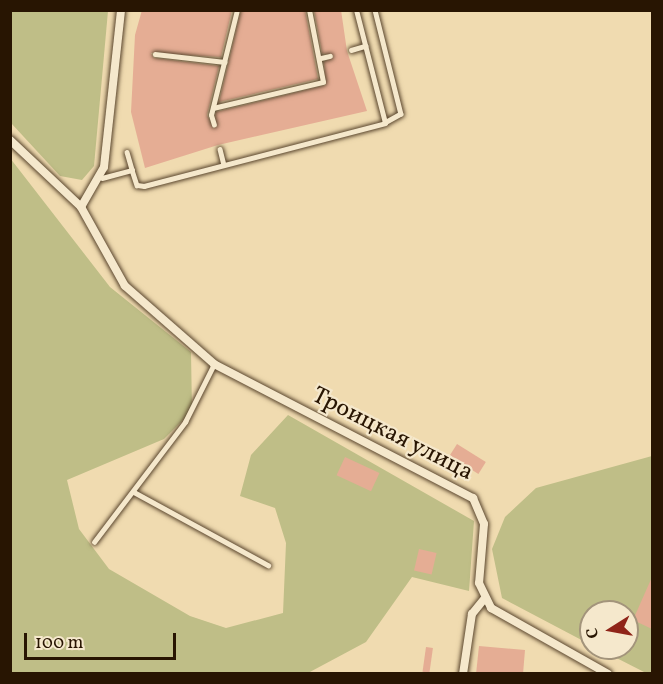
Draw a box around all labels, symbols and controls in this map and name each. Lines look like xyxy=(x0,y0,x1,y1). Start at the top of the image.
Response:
street label: Троицкая улица xyxy=(306,382,478,488)
north arrow xyxy=(579,600,639,660)
scale bar xyxy=(27,621,178,659)
text: С xyxy=(582,626,605,640)
text: 100 m xyxy=(35,631,84,656)

